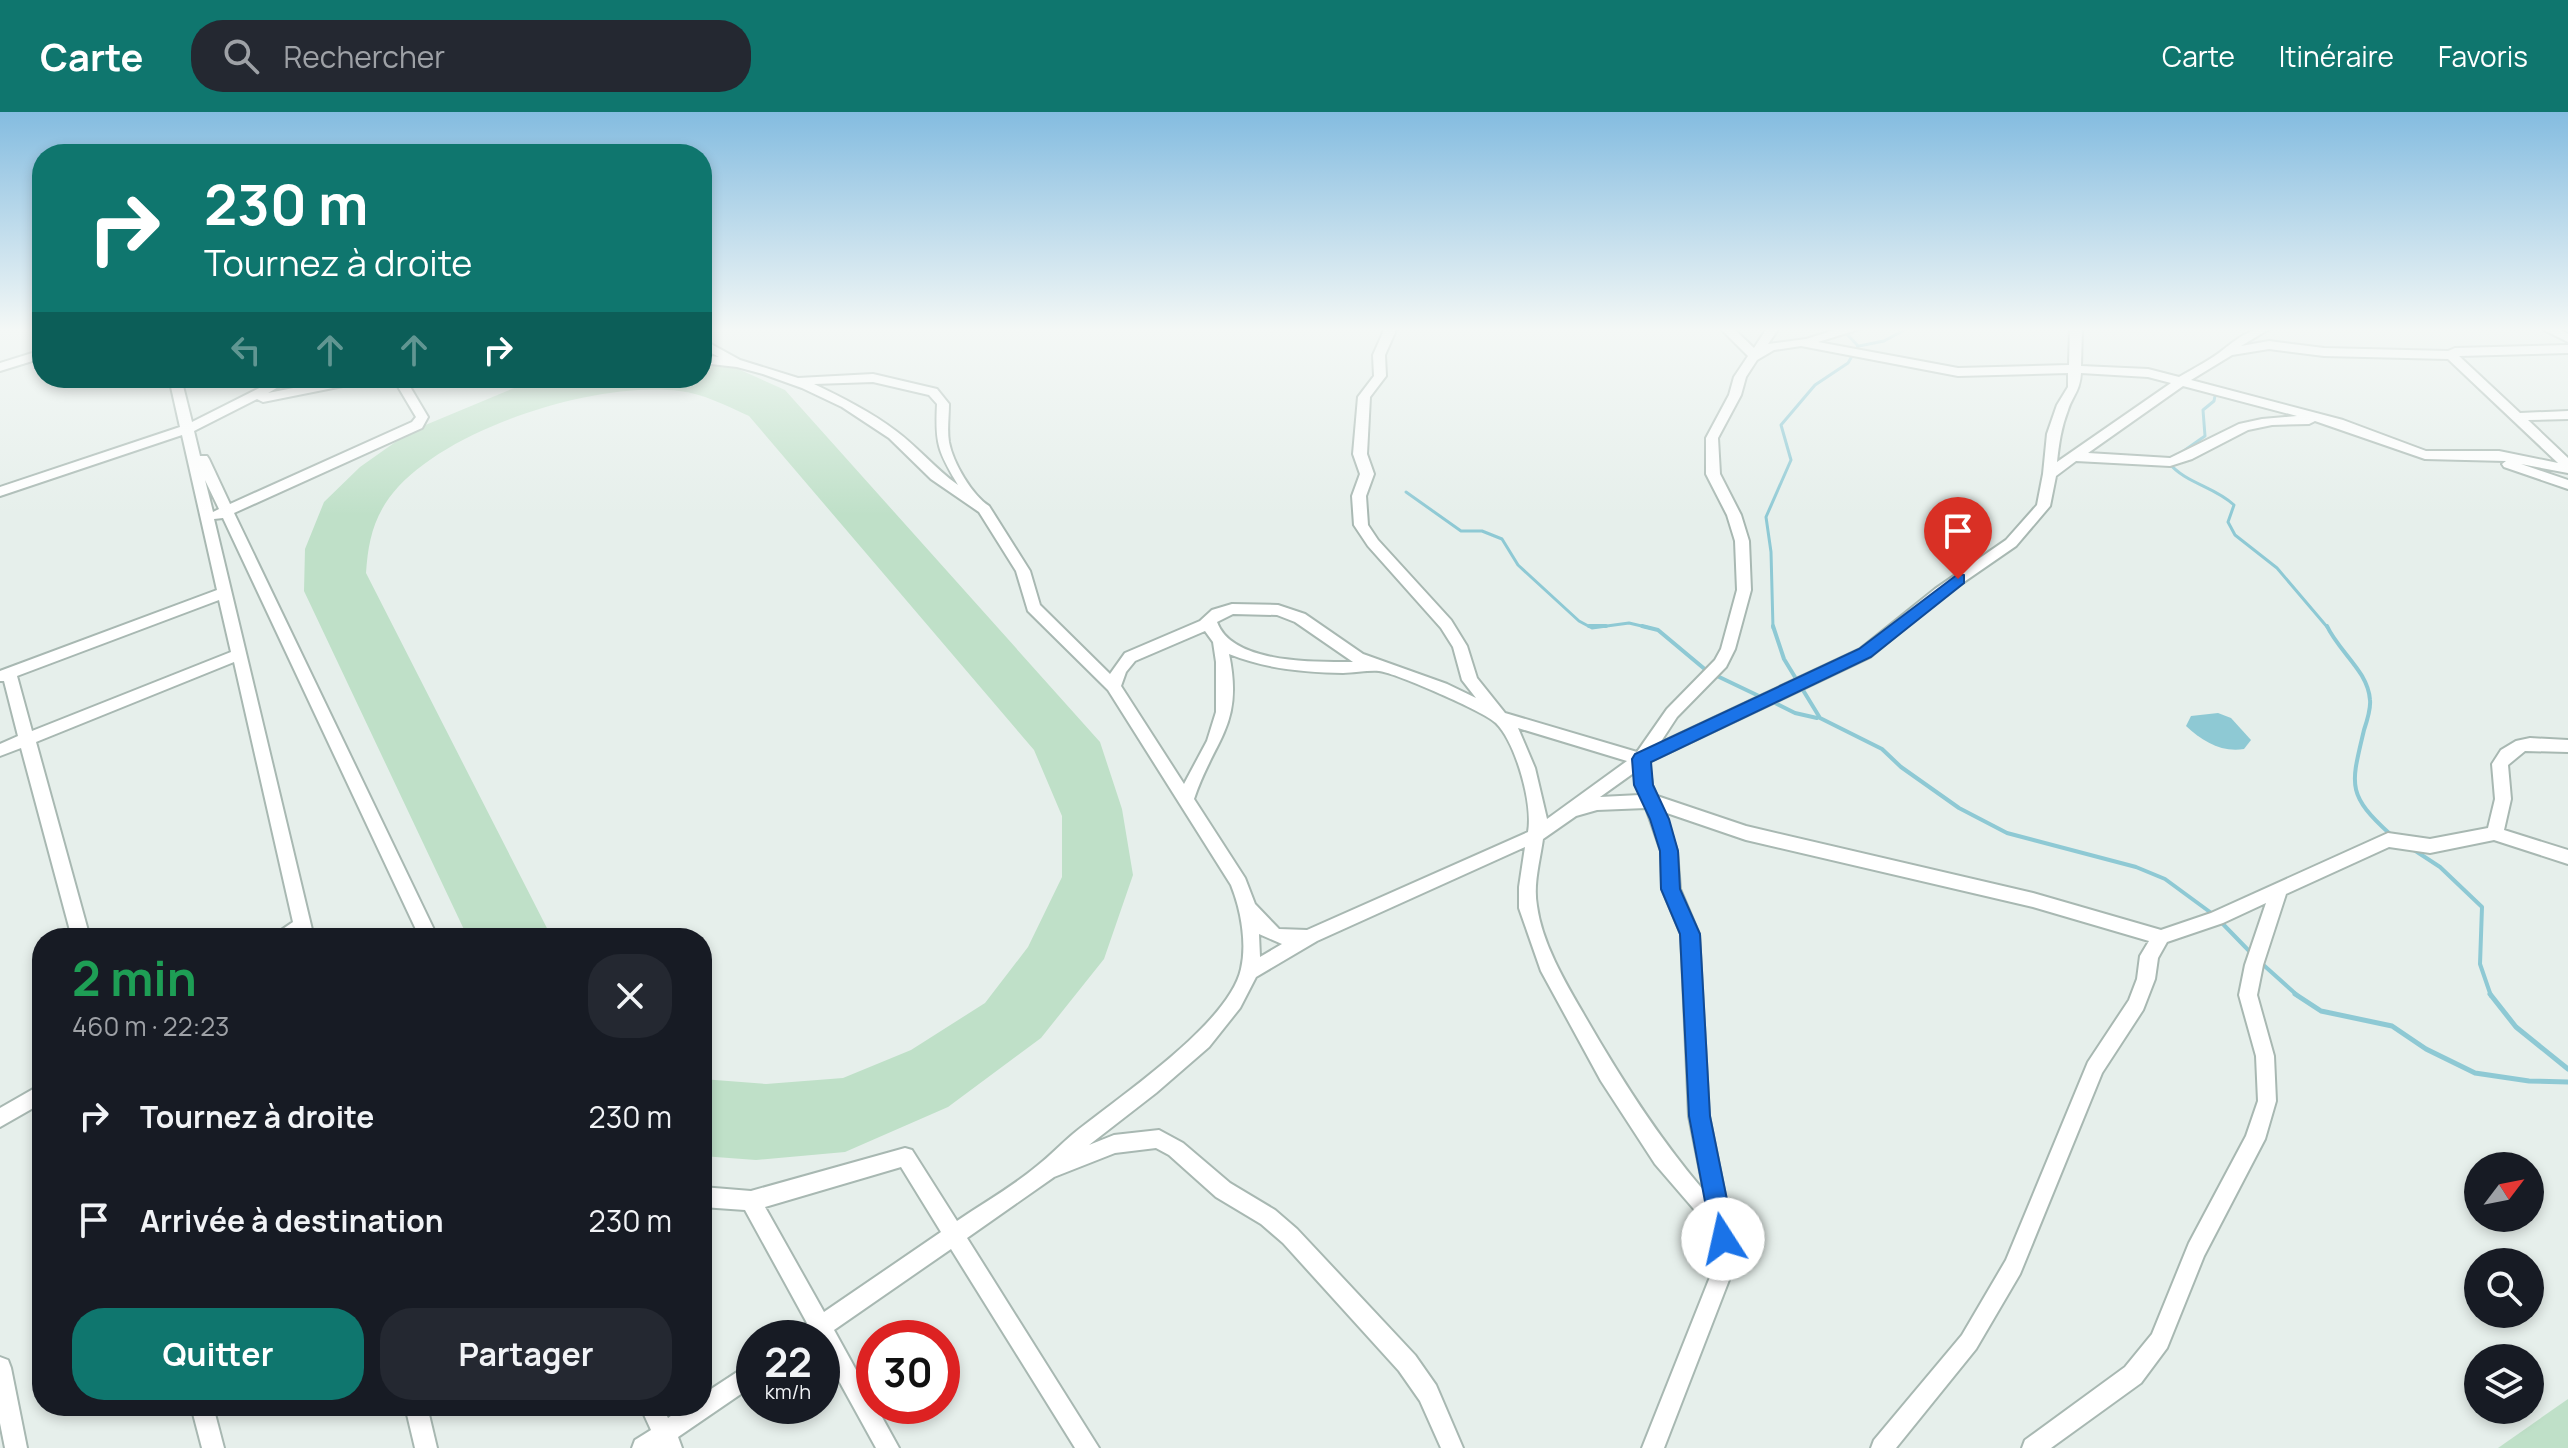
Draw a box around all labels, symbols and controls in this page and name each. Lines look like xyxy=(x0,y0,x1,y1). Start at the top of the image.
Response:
search box xyxy=(191,20,751,92)
text: Carte xyxy=(40,30,143,82)
icon: search xyxy=(219,34,263,78)
text: Rechercher xyxy=(283,36,445,77)
text: Carte xyxy=(2162,37,2235,75)
text: Itinéraire xyxy=(2279,37,2394,75)
text: Favoris xyxy=(2438,37,2528,75)
text: 230 m xyxy=(204,165,368,242)
icon: right xyxy=(72,176,176,280)
text: Tournez à droite xyxy=(204,238,472,287)
icon: left xyxy=(224,328,268,372)
icon: ahead xyxy=(308,328,352,372)
icon: ahead xyxy=(392,328,436,372)
icon: right xyxy=(476,328,520,372)
pin xyxy=(1924,497,1992,579)
icon: arrive xyxy=(1936,509,1980,553)
text: 2 min xyxy=(72,945,197,1010)
button: close xyxy=(588,954,672,1038)
text: 460 m · 22:23 xyxy=(72,1008,229,1044)
icon: right xyxy=(72,1094,116,1138)
text: Tournez à droite xyxy=(140,1096,374,1137)
text: 230 m xyxy=(589,1096,672,1137)
north arrow xyxy=(2464,1152,2544,1232)
map controls xyxy=(2464,1152,2544,1424)
position arrow xyxy=(1681,1197,1765,1281)
icon: arrive xyxy=(72,1198,116,1242)
text: Arrivée à destination xyxy=(140,1200,443,1241)
text: 230 m xyxy=(589,1200,672,1241)
button: search xyxy=(2464,1248,2544,1328)
button: Quitter xyxy=(72,1308,364,1400)
button: Partager xyxy=(380,1308,672,1400)
speed limit sign: 30 xyxy=(856,1320,960,1424)
text: 22 xyxy=(764,1334,812,1389)
button: layers xyxy=(2464,1344,2544,1424)
text: km/h xyxy=(765,1378,811,1405)

